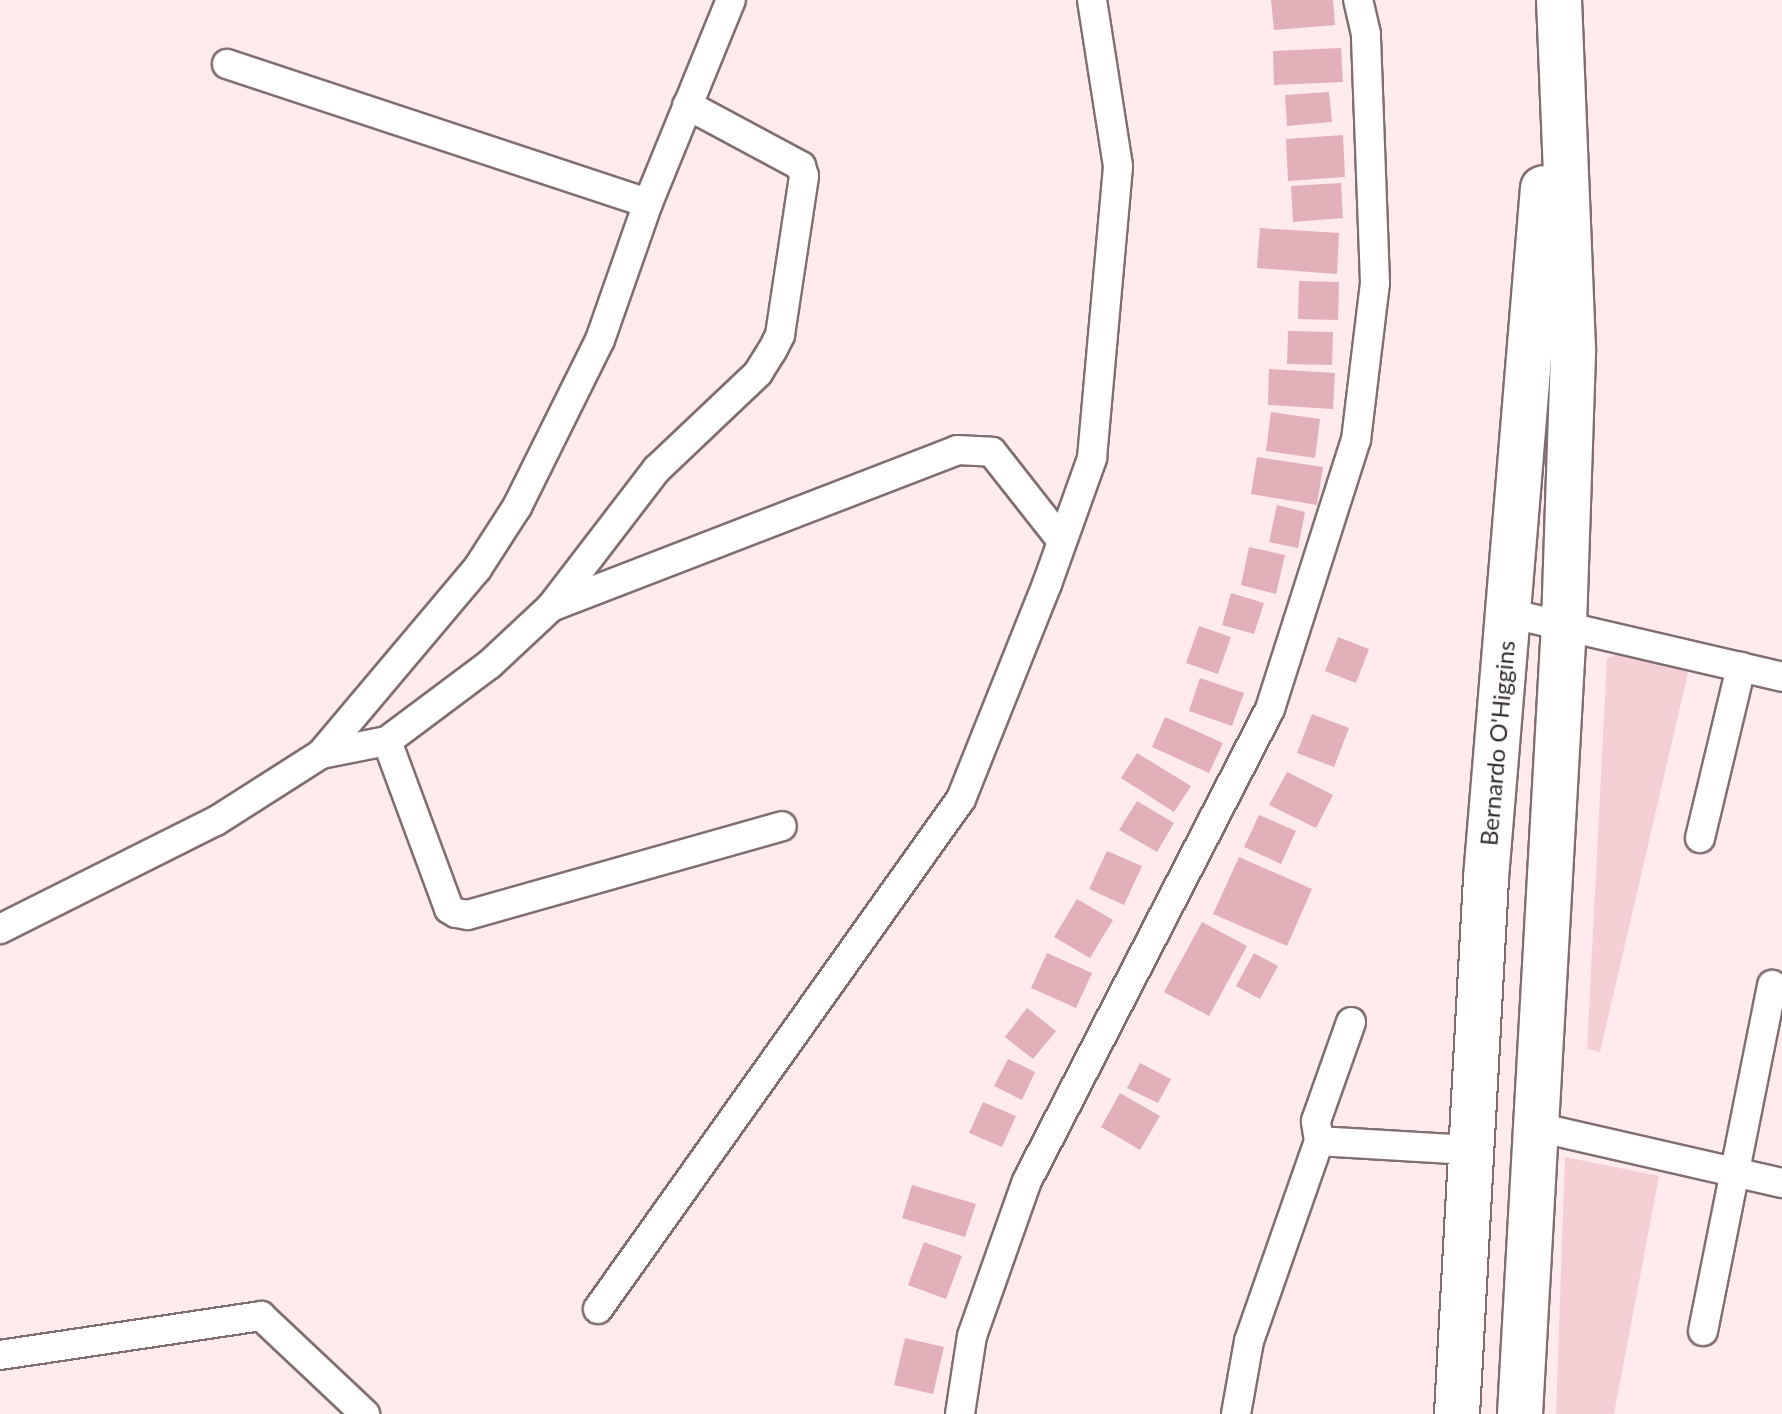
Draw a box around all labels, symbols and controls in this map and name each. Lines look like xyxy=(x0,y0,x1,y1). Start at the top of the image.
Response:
street label: Bernardo O'Higgins xyxy=(1474,639,1520,847)

